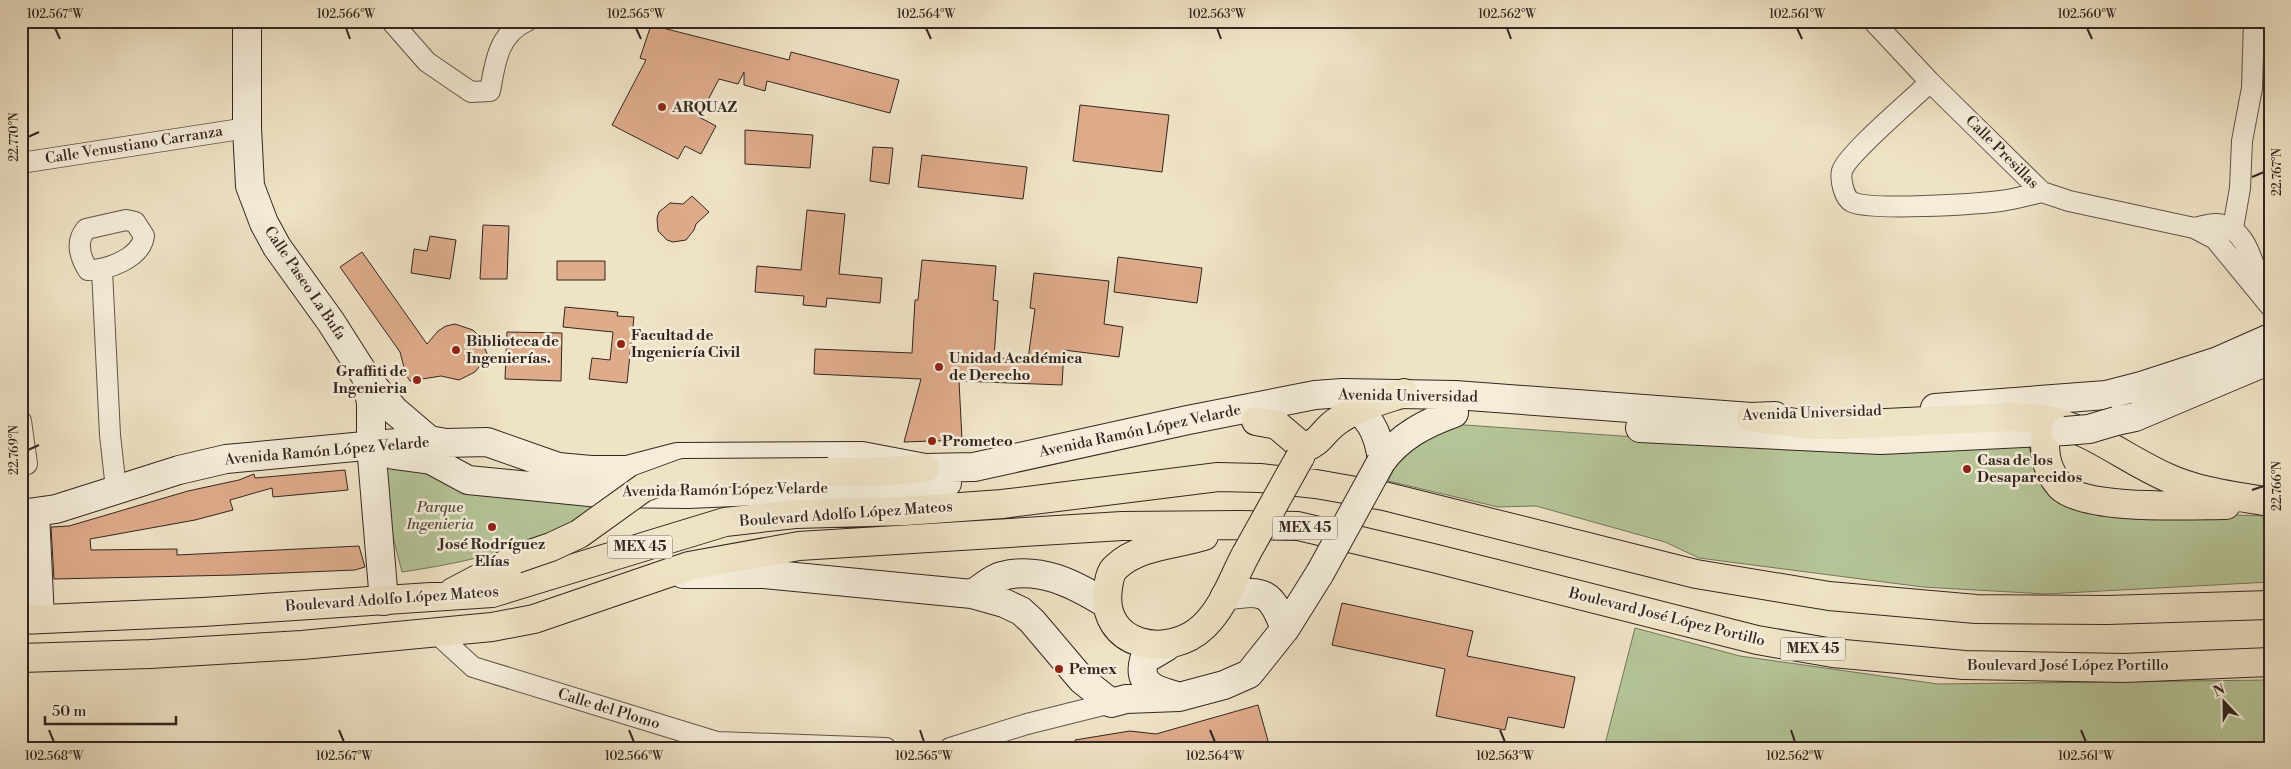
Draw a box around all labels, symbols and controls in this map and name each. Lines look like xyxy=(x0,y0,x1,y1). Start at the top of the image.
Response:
text: 102.567°W xyxy=(27,7,84,22)
text: 102.566°W xyxy=(317,7,376,22)
text: 102.565°W xyxy=(607,7,666,22)
text: 102.564°W xyxy=(897,7,956,22)
text: 102.563°W xyxy=(1188,7,1247,22)
text: 102.562°W xyxy=(1478,7,1537,22)
text: 102.561°W xyxy=(1769,7,1826,22)
text: 102.560°W xyxy=(2057,7,2118,22)
place label: ARQUAZ xyxy=(671,98,738,117)
marker: ARQUAZ xyxy=(656,101,668,113)
street label: Calle Presillas xyxy=(1961,111,2043,193)
text: 22.770°N xyxy=(7,112,22,162)
street label: Calle Venustiano Carranza xyxy=(44,122,224,168)
text: 22.767°N xyxy=(2270,148,2285,196)
street label: Calle Paseo La Bufa xyxy=(260,223,350,344)
place label: Facultad de Ingeniería Civil xyxy=(631,326,740,362)
place label: Biblioteca de Ingenierías. xyxy=(466,332,559,368)
marker: Facultad de Ingeniería Civil xyxy=(615,338,627,350)
marker: Biblioteca de Ingenierías. xyxy=(450,344,462,356)
place label: Unidad Académica de Derecho xyxy=(949,349,1083,385)
marker: Unidad Académica de Derecho xyxy=(933,361,945,373)
place label: Graffiti de Ingenieria xyxy=(333,362,408,398)
marker: Graffiti de Ingenieria xyxy=(411,374,423,386)
street label: Avenida Universidad xyxy=(1337,385,1478,407)
street label: Avenida Ramón López Velarde xyxy=(1036,400,1243,462)
street label: Avenida Universidad xyxy=(1741,401,1883,425)
text: 22.769°N xyxy=(7,425,22,475)
place label: Prometeo xyxy=(942,432,1013,451)
street label: Avenida Ramón López Velarde xyxy=(223,433,430,470)
marker: Prometeo xyxy=(926,435,938,447)
place label: Casa de los Desaparecidos xyxy=(1977,451,2082,487)
text: 22.766°N xyxy=(2270,461,2285,511)
marker: Casa de los Desaparecidos xyxy=(1961,463,1973,475)
street label: Avenida Ramón López Velarde xyxy=(621,479,828,501)
street label: Boulevard Adolfo López Mateos xyxy=(738,497,953,531)
park label: Parque Ingenieria xyxy=(405,498,475,534)
road number: MEX 45 xyxy=(1272,516,1338,540)
marker: José Rodríguez Elías xyxy=(486,521,498,533)
place label: José Rodríguez Elías xyxy=(437,535,545,571)
road number: MEX 45 xyxy=(608,536,672,558)
street label: Boulevard Adolfo López Mateos xyxy=(284,582,499,616)
street label: Boulevard José López Portillo xyxy=(1566,583,1767,651)
road number: MEX 45 xyxy=(1780,638,1846,661)
street label: Boulevard José López Portillo xyxy=(1966,656,2169,675)
place label: Pemex xyxy=(1069,660,1117,679)
marker: Pemex xyxy=(1053,663,1065,675)
north arrow xyxy=(2198,676,2248,726)
text: N xyxy=(2211,680,2228,701)
street label: Calle del Plomo xyxy=(556,684,662,734)
scale bar xyxy=(45,694,176,726)
text: 50 m xyxy=(52,702,86,721)
text: 102.568°W xyxy=(25,749,84,764)
text: 102.567°W xyxy=(316,749,373,764)
text: 102.566°W xyxy=(605,749,664,764)
text: 102.565°W xyxy=(895,749,954,764)
text: 102.564°W xyxy=(1186,749,1245,764)
text: 102.563°W xyxy=(1476,749,1535,764)
text: 102.562°W xyxy=(1766,749,1825,764)
text: 102.561°W xyxy=(2058,749,2115,764)

